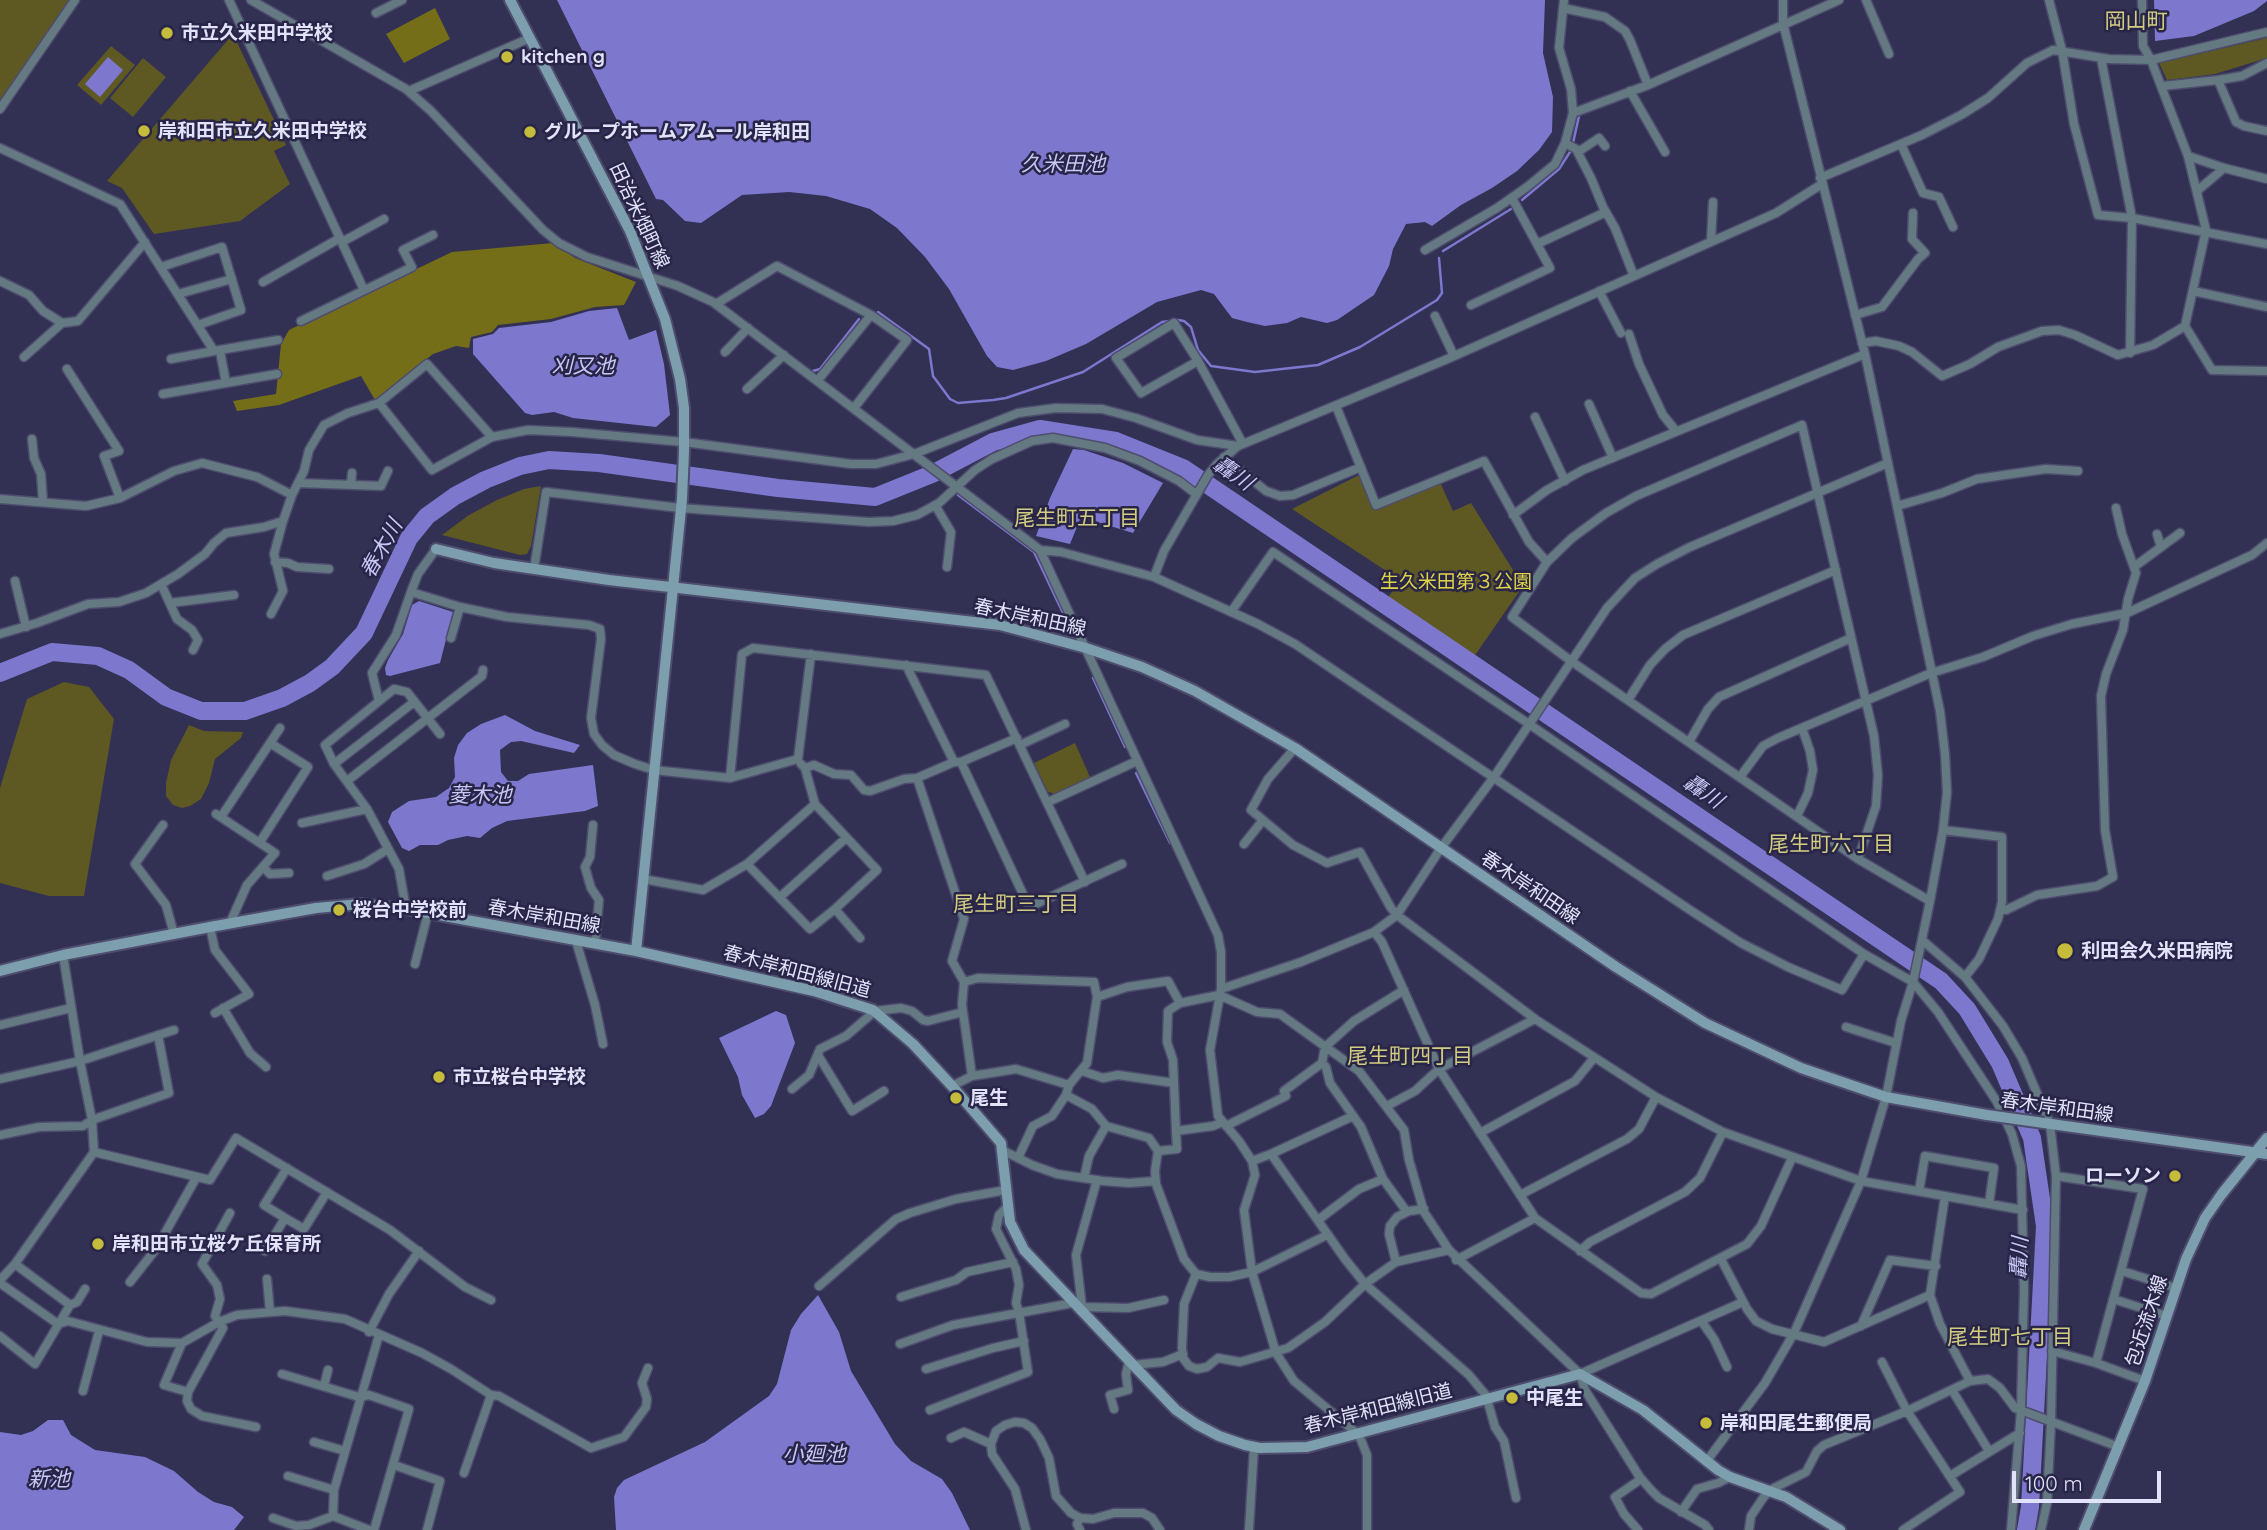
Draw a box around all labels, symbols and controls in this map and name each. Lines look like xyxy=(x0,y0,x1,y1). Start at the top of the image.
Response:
district label: 岡山町 xyxy=(2105,9,2167,35)
place label: 市立久米田中学校 xyxy=(181,22,333,44)
marker: 市立久米田中学校 xyxy=(159,25,175,41)
place label: kitchen g xyxy=(521,46,605,68)
marker: kitchen g xyxy=(499,49,515,65)
place label: 岸和田市立久米田中学校 xyxy=(158,120,367,142)
place label: グループホームアムール岸和田 xyxy=(544,121,810,143)
marker: 岸和田市立久米田中学校 xyxy=(136,123,152,139)
marker: グループホームアムール岸和田 xyxy=(522,124,538,140)
water label: 久米田池 xyxy=(1021,152,1105,178)
street label: 田治米畑町線 xyxy=(605,160,673,272)
water label: 刈又池 xyxy=(552,354,614,380)
water label: 轟川 xyxy=(1209,452,1257,496)
district label: 尾生町五丁目 xyxy=(1014,506,1140,532)
water label: 春木川 xyxy=(356,515,408,583)
park label: 生久米田第３公園 xyxy=(1380,571,1532,593)
street label: 春木岸和田線 xyxy=(972,595,1088,641)
water label: 轟川 xyxy=(1679,770,1727,814)
water label: 菱木池 xyxy=(449,783,511,809)
district label: 尾生町六丁目 xyxy=(1768,832,1894,858)
street label: 春木岸和田線 xyxy=(1476,847,1584,929)
district label: 尾生町三丁目 xyxy=(953,892,1079,918)
street label: 春木岸和田線 xyxy=(486,896,602,938)
place label: 桜台中学校前 xyxy=(353,899,467,921)
marker: 桜台中学校前 xyxy=(331,902,347,918)
place label: 利田会久米田病院 xyxy=(2081,940,2233,962)
street label: 春木岸和田線旧道 xyxy=(721,941,873,1003)
marker: 利田会久米田病院 xyxy=(2055,941,2075,961)
district label: 尾生町四丁目 xyxy=(1347,1044,1473,1070)
place label: 市立桜台中学校 xyxy=(453,1066,586,1088)
marker: 市立桜台中学校 xyxy=(431,1069,447,1085)
place label: 尾生 xyxy=(970,1087,1008,1109)
street label: 春木岸和田線 xyxy=(1999,1089,2115,1127)
marker: 尾生 xyxy=(948,1090,964,1106)
place label: ローソン xyxy=(2085,1165,2161,1187)
marker: ローソン xyxy=(2167,1168,2183,1184)
place label: 岸和田市立桜ケ丘保育所 xyxy=(112,1233,321,1255)
marker: 岸和田市立桜ケ丘保育所 xyxy=(90,1236,106,1252)
water label: 轟川 xyxy=(2006,1236,2034,1280)
street label: 包近流木線 xyxy=(2121,1272,2173,1370)
district label: 尾生町七丁目 xyxy=(1947,1325,2073,1351)
street label: 春木岸和田線旧道 xyxy=(1301,1380,1455,1438)
place label: 中尾生 xyxy=(1526,1387,1583,1409)
marker: 中尾生 xyxy=(1504,1390,1520,1406)
place label: 岸和田尾生郵便局 xyxy=(1720,1412,1872,1434)
marker: 岸和田尾生郵便局 xyxy=(1698,1415,1714,1431)
water label: 小廻池 xyxy=(783,1442,845,1468)
scale bar xyxy=(2015,1456,2164,1500)
water label: 新池 xyxy=(28,1467,70,1493)
text: 100 m xyxy=(2025,1470,2083,1496)

